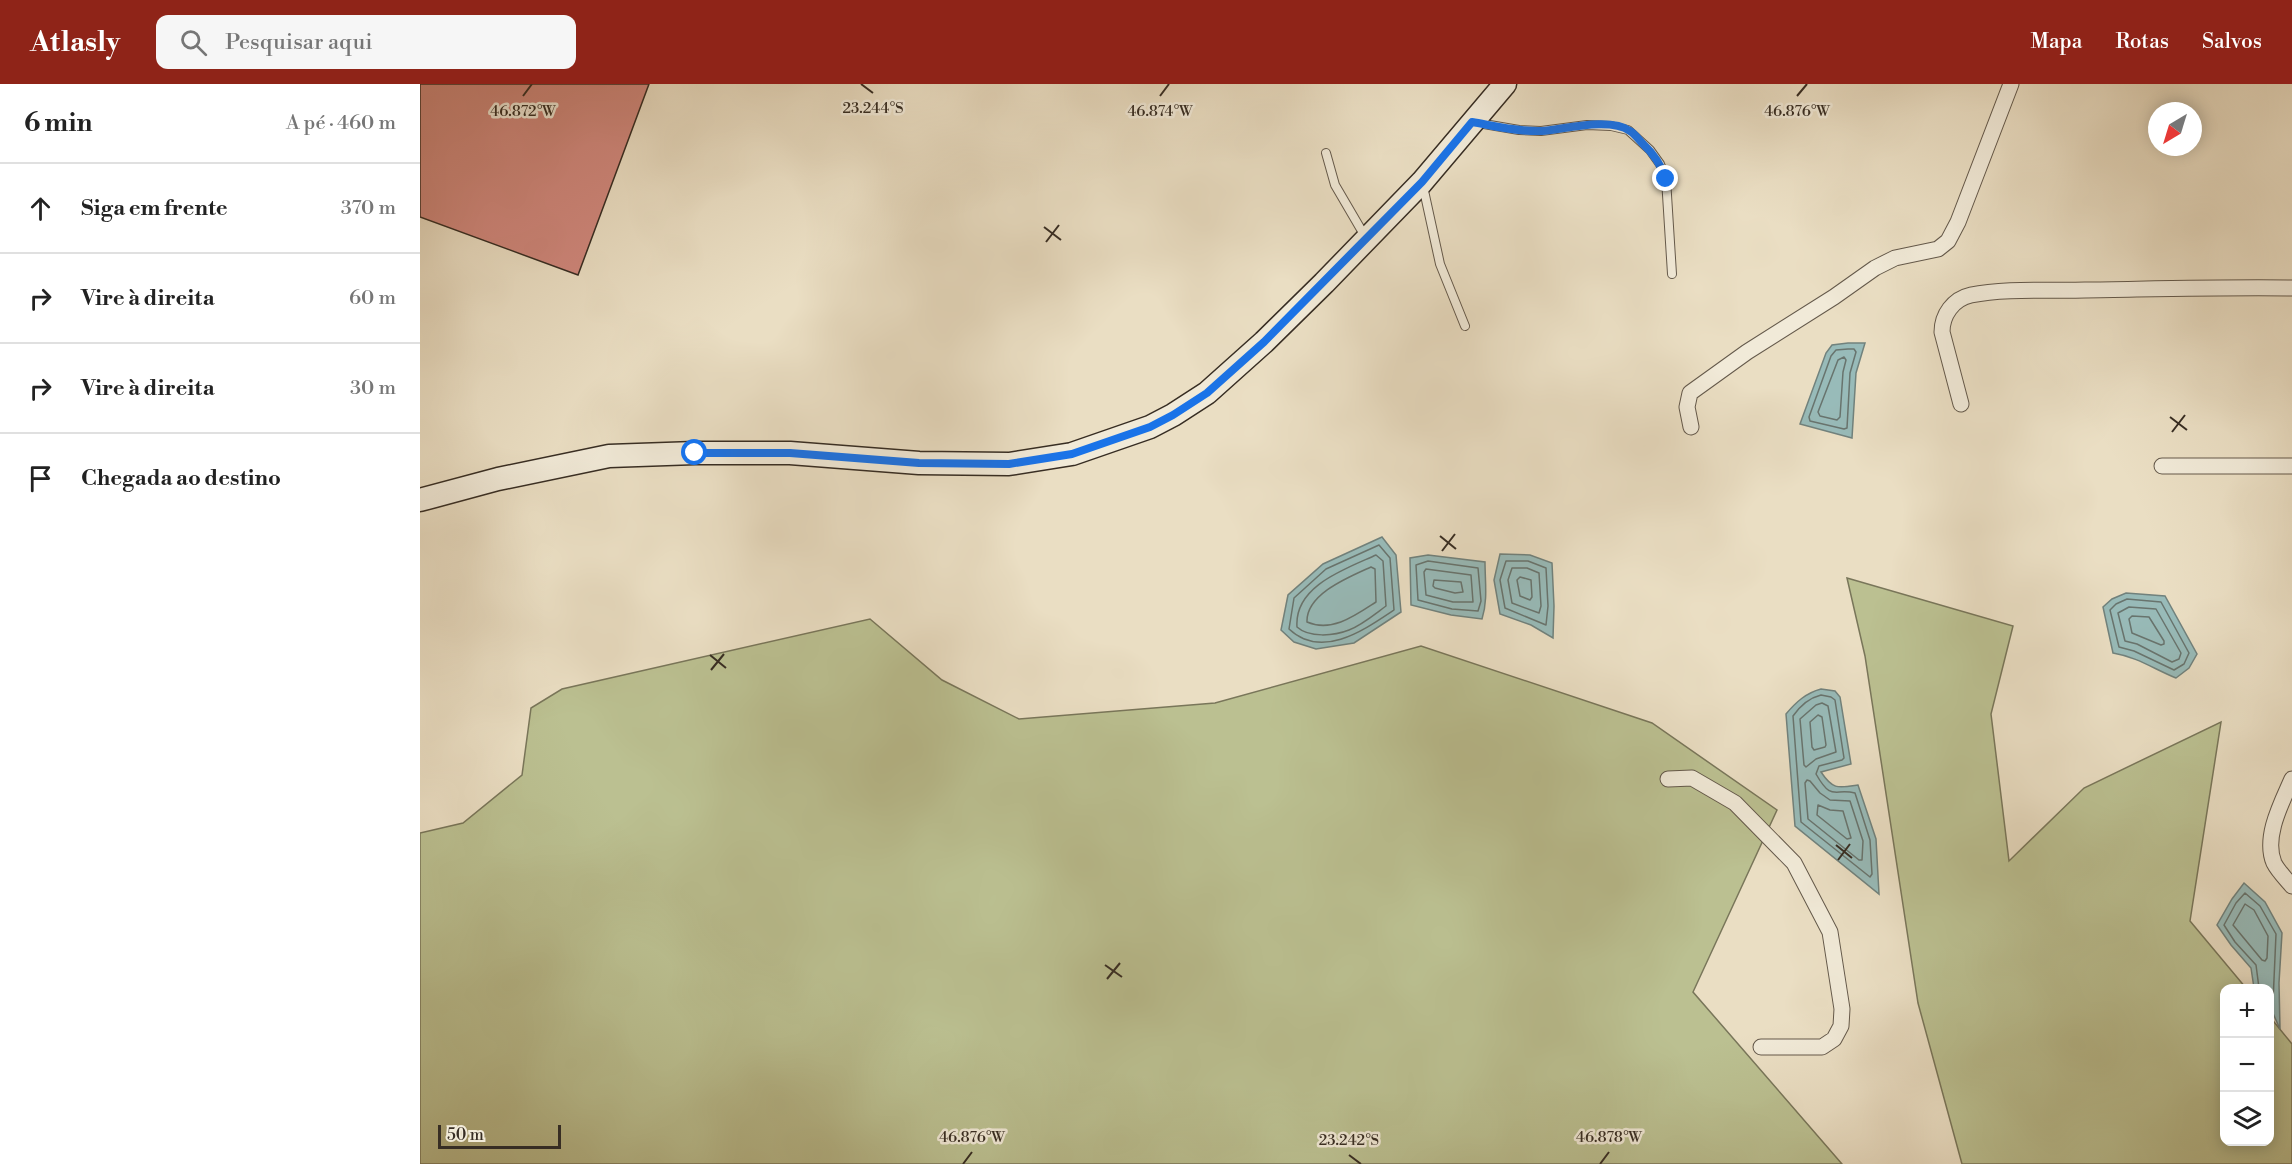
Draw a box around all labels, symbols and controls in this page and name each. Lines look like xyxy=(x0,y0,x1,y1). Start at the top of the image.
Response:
search box xyxy=(156,15,576,69)
text: Atlasly xyxy=(30,25,120,60)
icon: search xyxy=(177,26,210,59)
text: Pesquisar aqui xyxy=(225,29,372,56)
text: Mapa xyxy=(2030,29,2082,55)
text: Rotas xyxy=(2115,29,2169,55)
text: Salvos xyxy=(2202,29,2262,55)
text: 23.244°S xyxy=(842,99,904,118)
text: 46.872°W xyxy=(490,102,556,121)
text: 46.874°W xyxy=(1127,102,1193,121)
text: 46.876°W xyxy=(1764,102,1830,121)
north arrow xyxy=(2148,102,2202,156)
text: 6 min xyxy=(24,107,92,139)
text: A pé · 460 m xyxy=(286,111,396,136)
route end xyxy=(1652,165,1678,191)
icon: ahead xyxy=(24,192,57,225)
text: Siga em frente xyxy=(81,195,228,222)
text: 370 m xyxy=(341,196,396,221)
icon: right xyxy=(24,282,57,315)
text: Vire à direita xyxy=(81,285,215,312)
text: 60 m xyxy=(349,286,396,311)
icon: right xyxy=(24,372,57,405)
text: Vire à direita xyxy=(81,375,215,402)
text: 30 m xyxy=(350,376,396,401)
route start xyxy=(681,439,707,465)
icon: arrive xyxy=(24,462,57,495)
text: Chegada ao destino xyxy=(81,465,281,492)
map controls xyxy=(2220,984,2274,1146)
button: + xyxy=(2220,984,2274,1038)
button: − xyxy=(2220,1038,2274,1092)
button: layers xyxy=(2220,1092,2274,1146)
scale bar xyxy=(438,1122,561,1150)
text: 50 m xyxy=(447,1125,484,1145)
text: 46.876°W xyxy=(939,1128,1005,1147)
text: 46.878°W xyxy=(1576,1128,1642,1147)
text: 23.242°S xyxy=(1319,1131,1379,1150)

